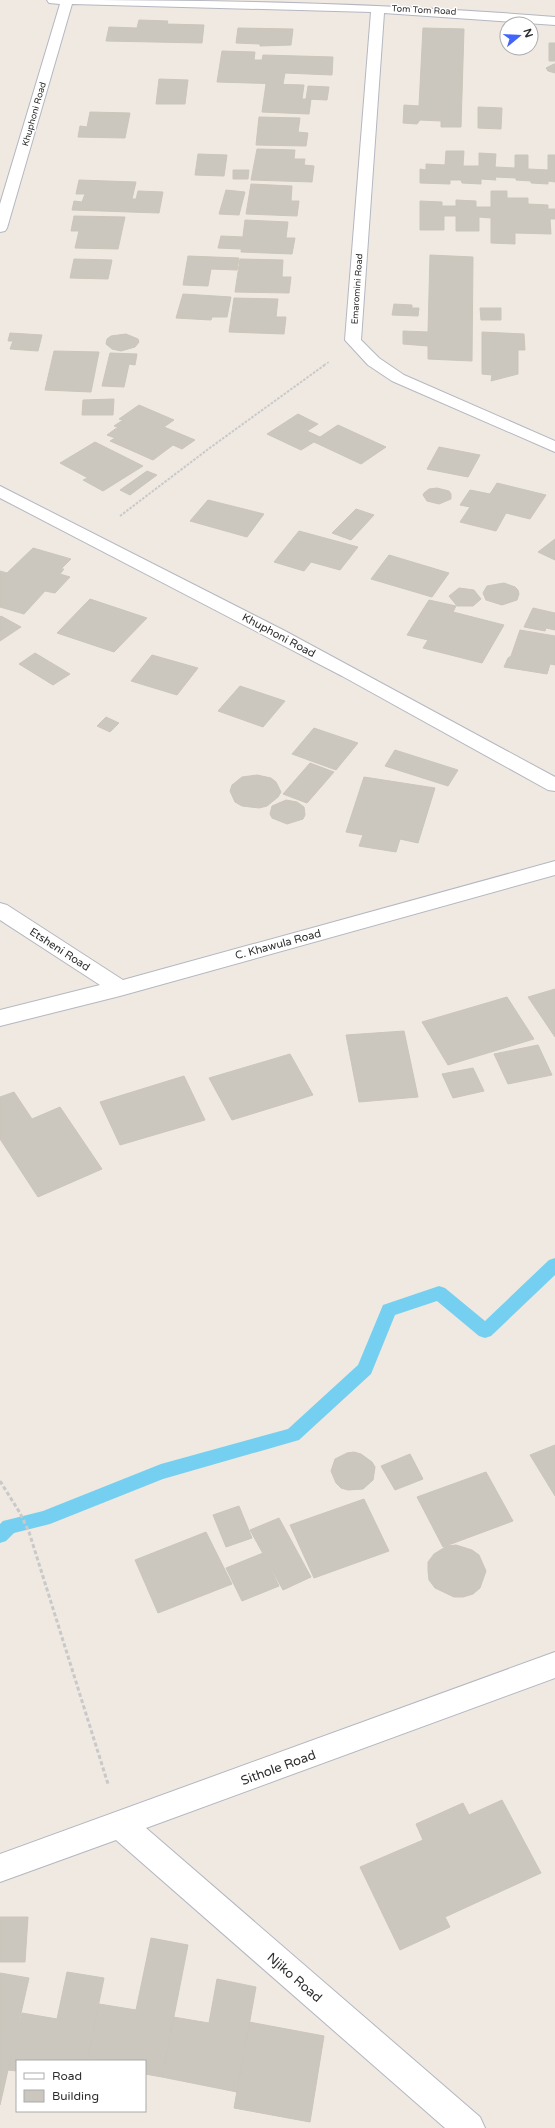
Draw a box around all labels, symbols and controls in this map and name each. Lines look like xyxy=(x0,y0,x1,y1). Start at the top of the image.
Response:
street label: Tom Tom Road xyxy=(391,3,457,18)
north arrow xyxy=(499,16,539,56)
text: N xyxy=(520,27,536,39)
street label: Khuphoni Road xyxy=(20,81,49,148)
street label: Emaromini Road xyxy=(350,253,365,325)
street label: Khuphoni Road xyxy=(240,611,318,660)
street label: Etsheni Road xyxy=(27,925,92,974)
street label: C. Khawula Road xyxy=(234,927,323,962)
street label: Sithole Road xyxy=(239,1747,318,1789)
street label: Njiko Road xyxy=(264,1949,325,2006)
legend xyxy=(16,2060,146,2112)
text: Road xyxy=(52,2069,82,2083)
text: Building xyxy=(52,2089,99,2103)

